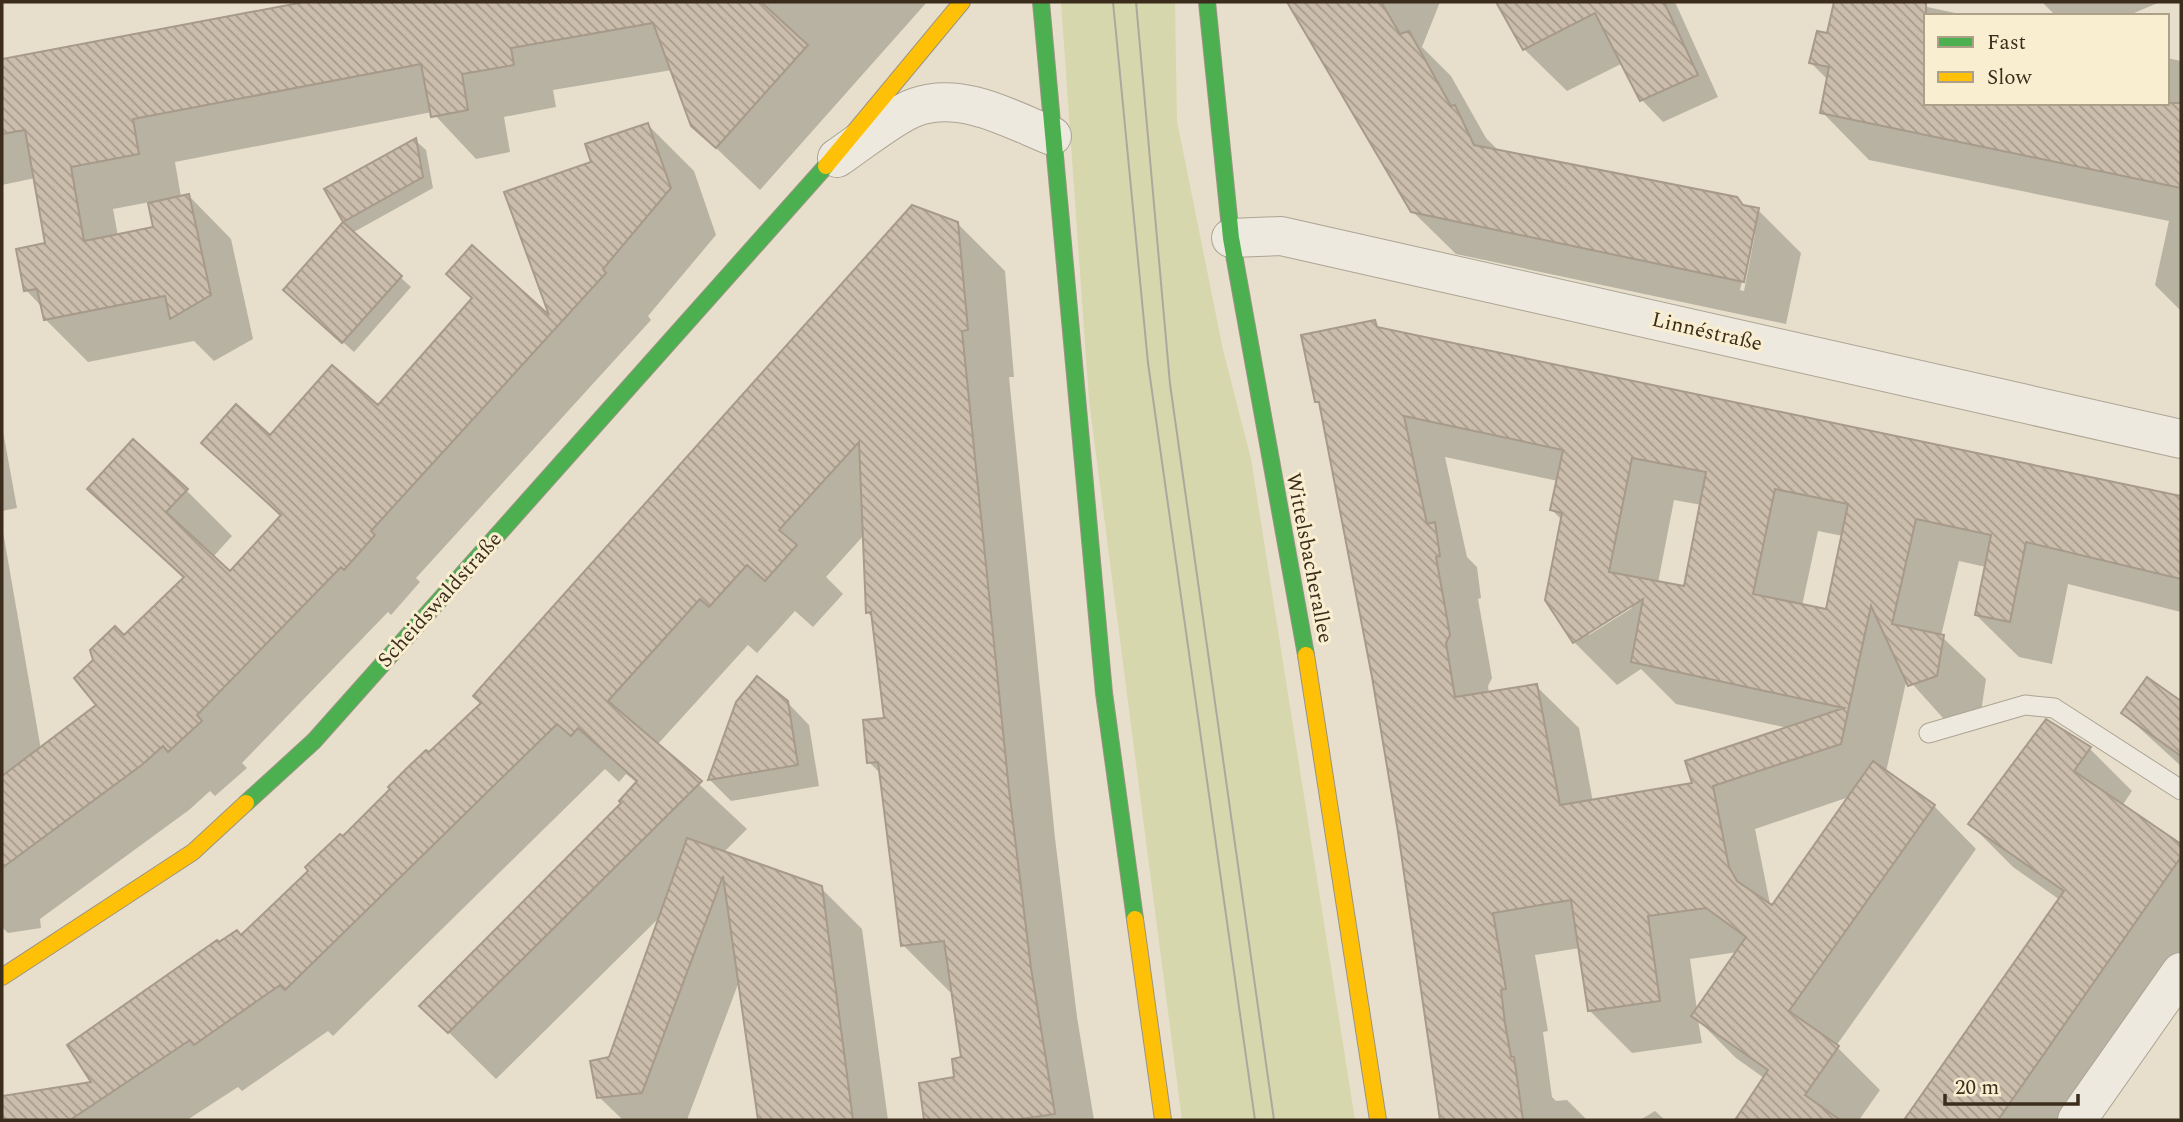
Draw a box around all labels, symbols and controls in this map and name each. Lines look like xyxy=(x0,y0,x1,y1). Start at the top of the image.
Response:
legend xyxy=(1924,14,2169,105)
text: Fast xyxy=(1987,27,2026,59)
text: Slow xyxy=(1987,62,2033,94)
street label: Linnéstraße xyxy=(1649,304,1765,360)
street label: Wittelsbacherallee xyxy=(1277,470,1341,646)
street label: Scheidswaldstraße xyxy=(370,525,510,675)
scale bar xyxy=(1945,1062,2078,1106)
text: 20 m xyxy=(1955,1072,1999,1104)

